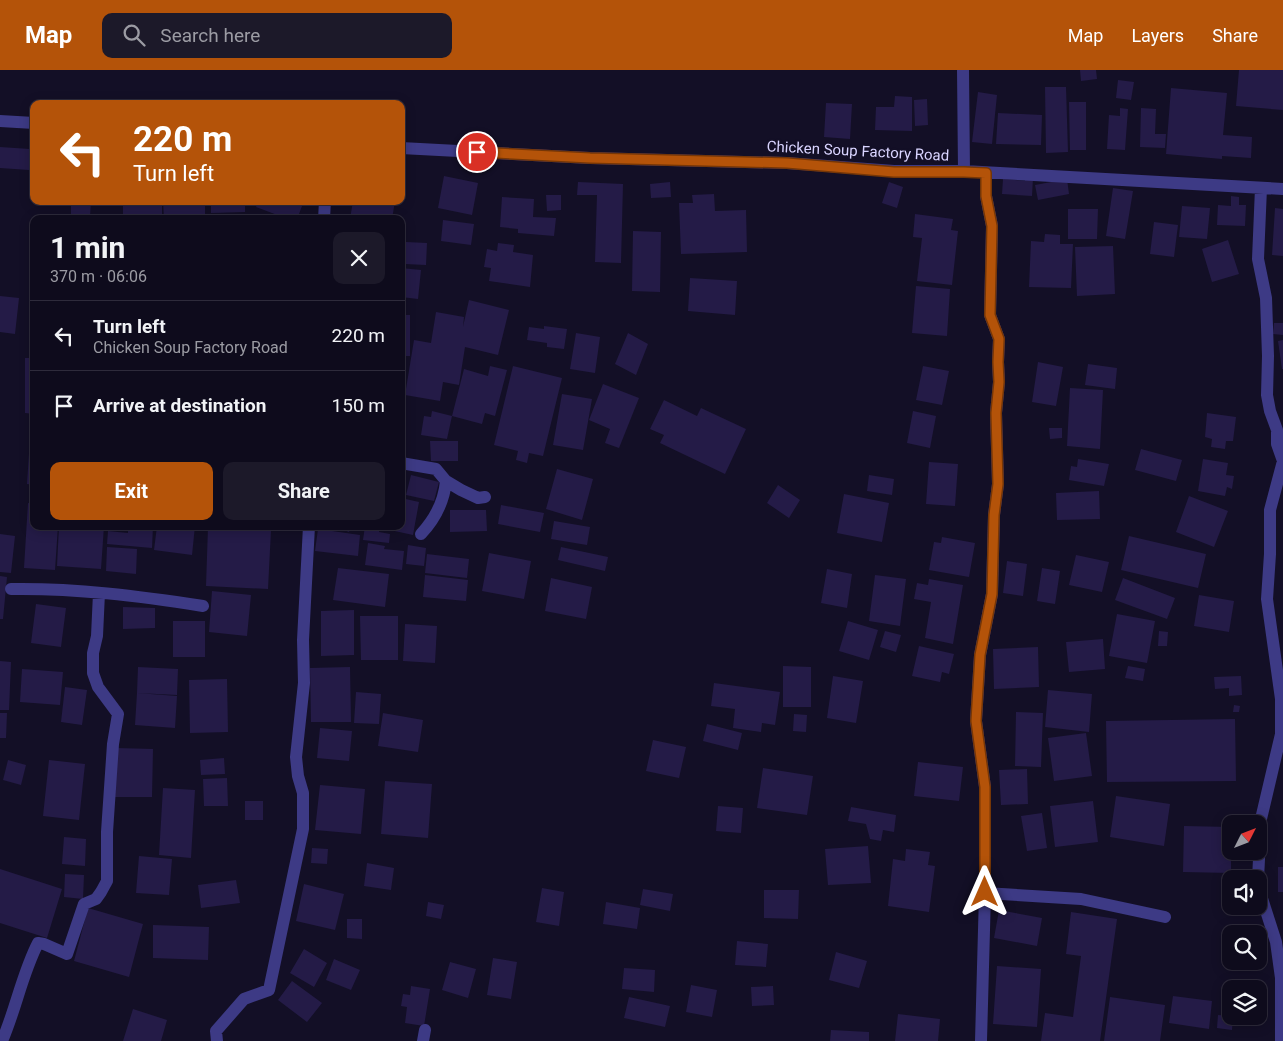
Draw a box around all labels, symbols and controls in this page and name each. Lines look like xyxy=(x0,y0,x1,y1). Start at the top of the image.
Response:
search box xyxy=(102,13,452,58)
text: Map xyxy=(25,21,72,49)
icon: search xyxy=(120,21,148,49)
text: Search here xyxy=(160,24,260,47)
text: Map xyxy=(1068,25,1103,46)
text: Layers xyxy=(1131,25,1184,46)
text: Share xyxy=(1212,25,1258,46)
text: 220 m xyxy=(133,119,232,160)
icon: left xyxy=(50,120,115,185)
pin xyxy=(456,131,498,173)
street label: Chicken Soup Factory Road xyxy=(766,137,950,165)
icon: arrive xyxy=(463,138,491,166)
text: Turn left xyxy=(133,161,214,186)
text: 1 min xyxy=(50,230,125,265)
button: close xyxy=(333,232,385,284)
text: 370 m · 06:06 xyxy=(50,267,147,286)
text: Turn left xyxy=(93,315,166,338)
icon: left xyxy=(50,322,78,350)
text: 220 m xyxy=(332,324,385,347)
text: Chicken Soup Factory Road xyxy=(93,338,288,357)
icon: arrive xyxy=(50,392,78,420)
text: Arrive at destination xyxy=(93,394,266,417)
text: 150 m xyxy=(332,394,385,417)
button: Exit xyxy=(50,462,213,520)
button: Share xyxy=(223,462,385,520)
north arrow xyxy=(1222,815,1268,860)
map controls xyxy=(1222,815,1267,1025)
position arrow xyxy=(958,865,1010,917)
button: sound xyxy=(1222,870,1267,915)
button: search xyxy=(1222,925,1267,970)
button: layers xyxy=(1222,980,1267,1025)

